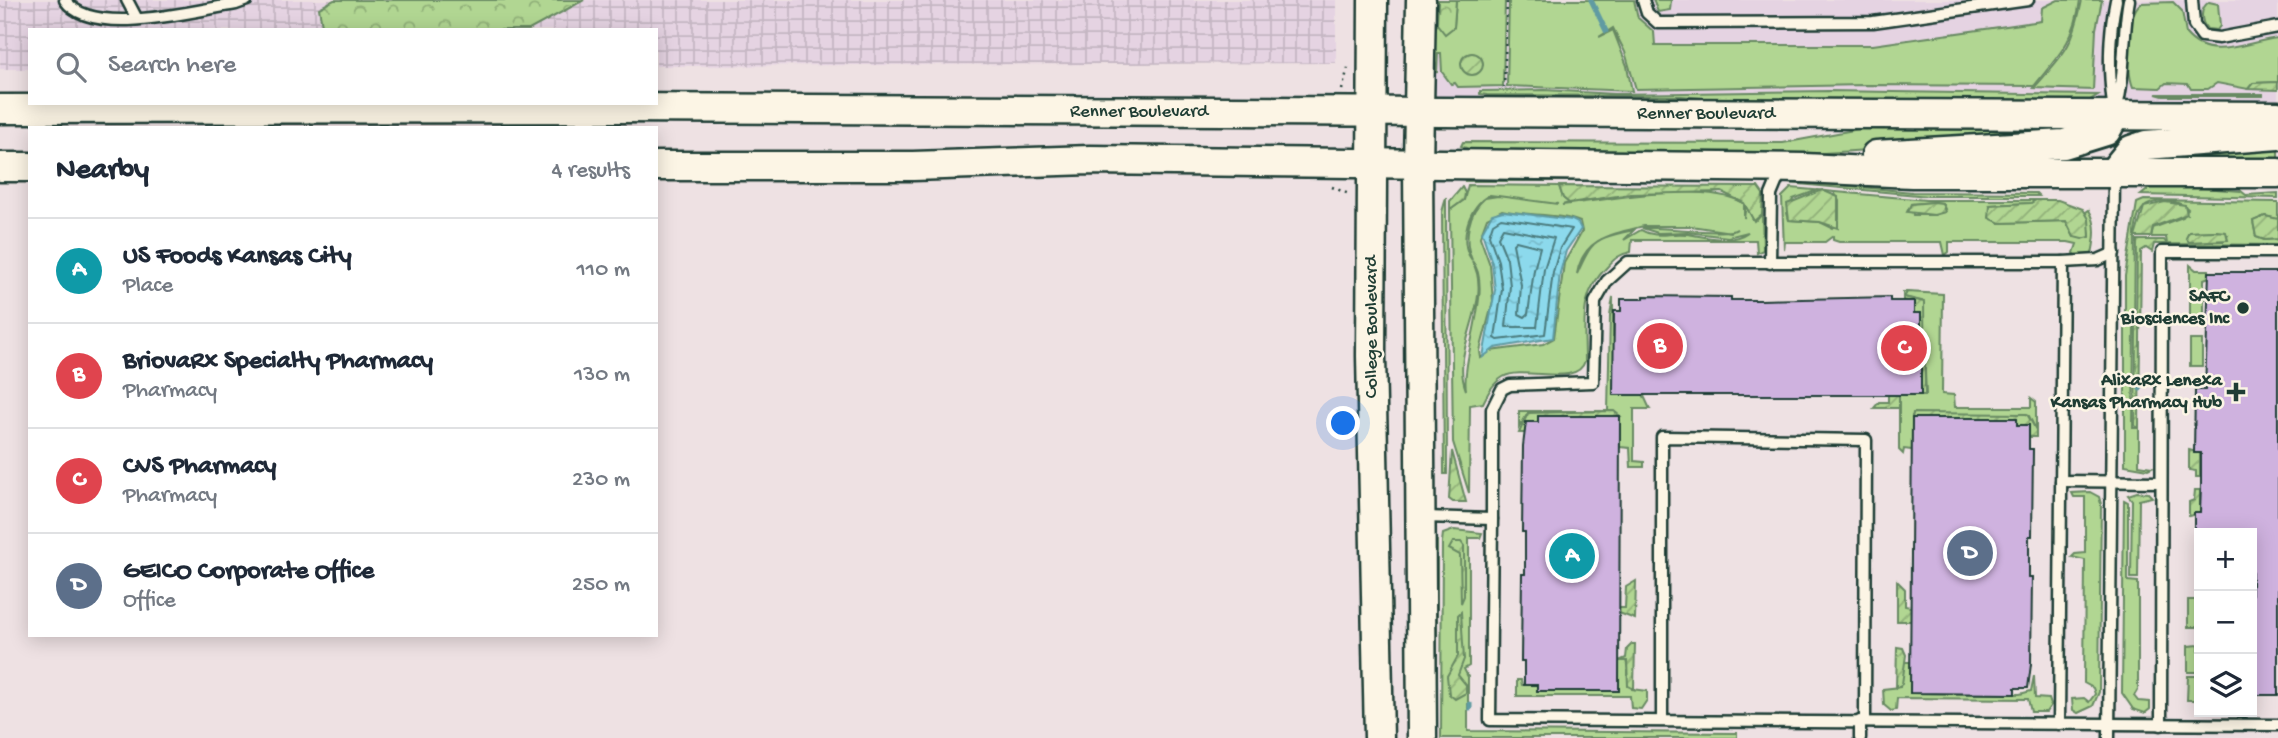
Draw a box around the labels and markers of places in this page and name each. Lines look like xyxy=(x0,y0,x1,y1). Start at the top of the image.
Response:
place label: SAFC Biosciences Inc xyxy=(2120,286,2231,331)
marker: SAFC Biosciences Inc xyxy=(2235,300,2251,316)
pin: B xyxy=(1637,320,1683,372)
pin: C xyxy=(1881,322,1927,374)
place label: AlixaRx Lenexa Kansas Pharmacy Hub xyxy=(2050,370,2223,415)
marker: AlixaRx Lenexa Kansas Pharmacy Hub xyxy=(2228,384,2244,400)
pin: D xyxy=(1947,527,1993,579)
pin: A xyxy=(1549,530,1595,582)

